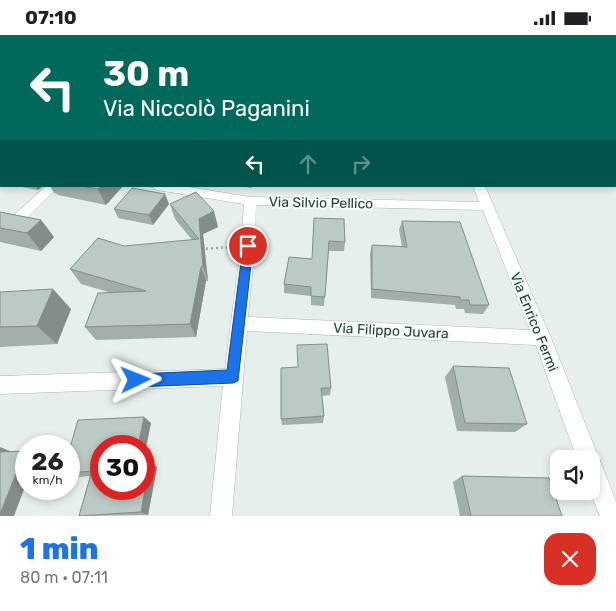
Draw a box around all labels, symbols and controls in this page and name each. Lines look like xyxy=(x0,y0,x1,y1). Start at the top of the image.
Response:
text: 07:10 xyxy=(25,6,77,29)
text: 30 m xyxy=(103,53,189,95)
icon: left xyxy=(20,55,85,120)
text: Via Niccolò Paganini xyxy=(103,95,310,122)
icon: left xyxy=(241,150,269,178)
icon: ahead xyxy=(294,150,322,178)
icon: right xyxy=(347,150,375,178)
street label: Via Silvio Pellico xyxy=(269,194,373,212)
pin xyxy=(227,225,269,267)
icon: arrive xyxy=(234,232,262,260)
street label: Via Enrico Fermi xyxy=(506,270,562,374)
street label: Via Filippo Juvara xyxy=(333,319,449,343)
position arrow xyxy=(109,353,161,405)
speed limit sign: 30 xyxy=(90,435,155,500)
text: 26 xyxy=(31,447,64,476)
map controls xyxy=(550,450,600,500)
button: sound xyxy=(550,450,600,500)
text: km/h xyxy=(33,473,62,487)
text: 1 min xyxy=(20,531,98,567)
button: close xyxy=(544,533,596,585)
text: 80 m · 07:11 xyxy=(20,568,108,587)

